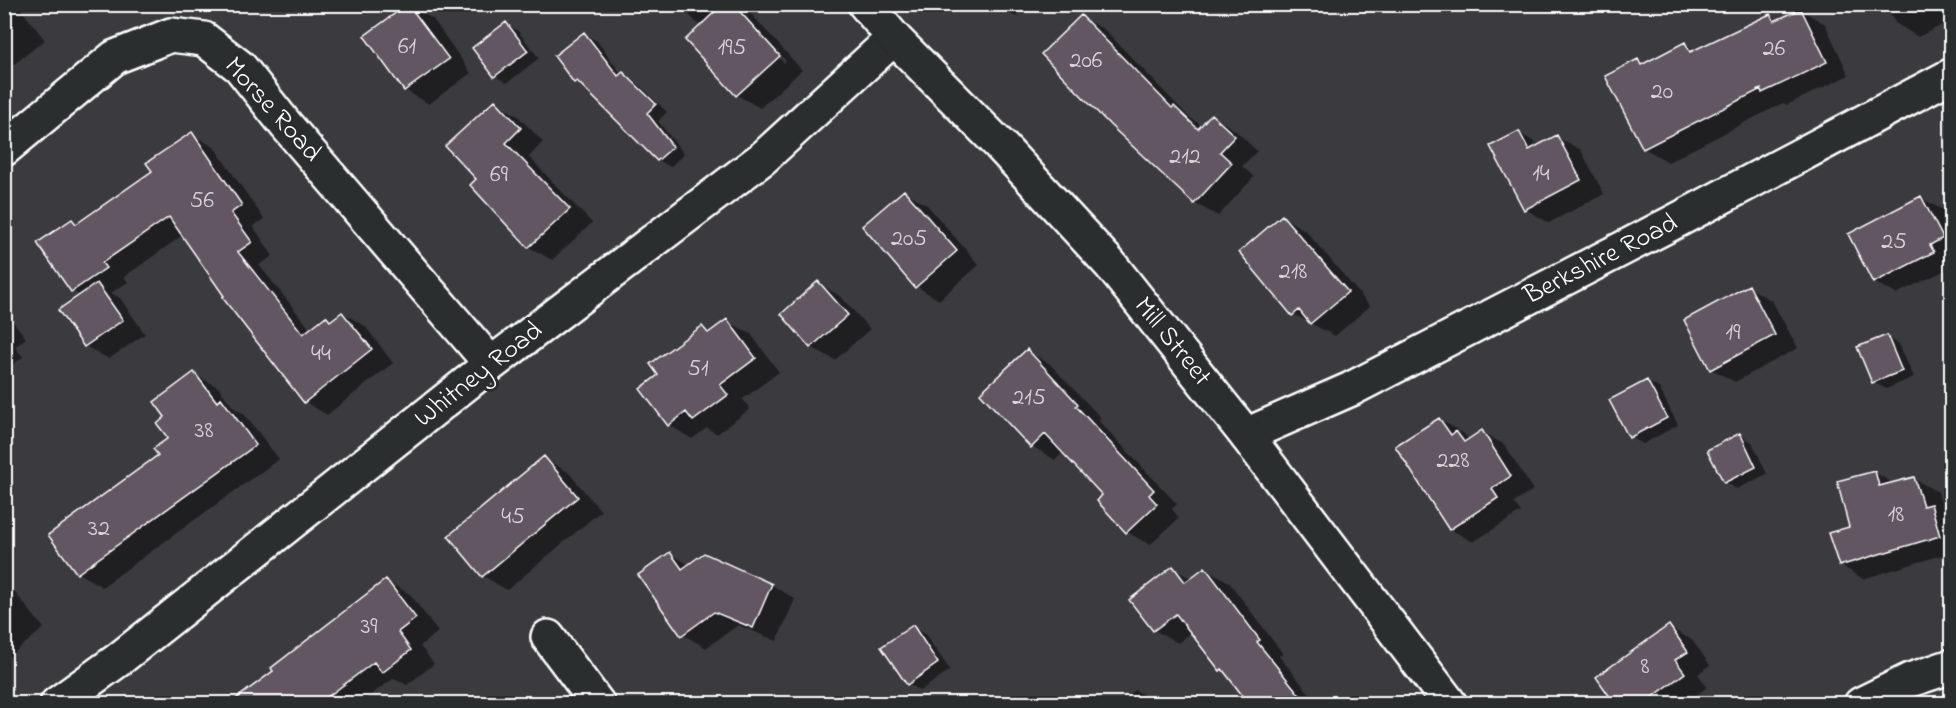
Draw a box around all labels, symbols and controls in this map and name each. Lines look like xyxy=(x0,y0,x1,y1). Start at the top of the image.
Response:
house number: 61 xyxy=(398,30,416,65)
house number: 195 xyxy=(718,31,747,66)
house number: 26 xyxy=(1763,32,1786,67)
house number: 206 xyxy=(1070,44,1103,79)
street label: Morse Road xyxy=(214,49,330,171)
house number: 20 xyxy=(1651,75,1673,110)
house number: 212 xyxy=(1169,140,1201,175)
house number: 14 xyxy=(1532,157,1550,192)
house number: 69 xyxy=(490,158,509,193)
house number: 56 xyxy=(190,184,215,219)
street label: Berkshire Road xyxy=(1516,205,1685,316)
house number: 205 xyxy=(891,222,927,257)
house number: 25 xyxy=(1881,225,1907,260)
house number: 218 xyxy=(1279,255,1307,290)
street label: Mill Street xyxy=(1124,289,1220,395)
street label: Whitney Road xyxy=(406,312,552,438)
house number: 19 xyxy=(1726,316,1741,351)
house number: 44 xyxy=(311,337,331,372)
house number: 51 xyxy=(687,352,709,387)
house number: 215 xyxy=(1012,381,1046,416)
house number: 38 xyxy=(195,414,213,449)
house number: 228 xyxy=(1437,444,1469,479)
house number: 18 xyxy=(1888,498,1904,533)
house number: 45 xyxy=(501,500,525,535)
house number: 32 xyxy=(88,512,110,547)
house number: 39 xyxy=(360,610,378,645)
house number: 8 xyxy=(1641,650,1650,685)

